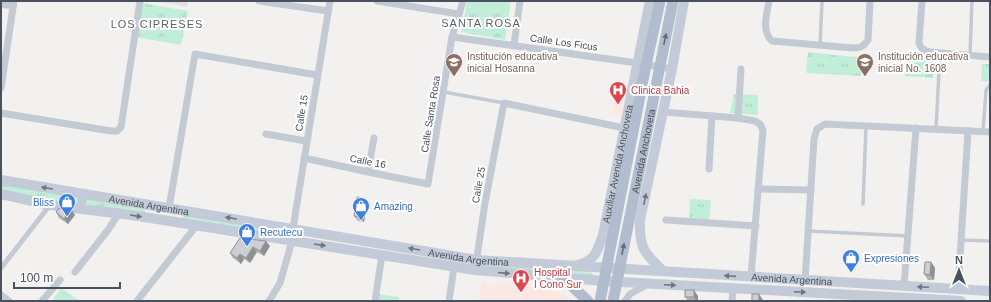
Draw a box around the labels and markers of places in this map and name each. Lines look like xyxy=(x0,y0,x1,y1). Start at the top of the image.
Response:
place label: Institución educativa inicial Hosanna xyxy=(467,51,558,74)
place label: Institución educativa inicial No. 1608 xyxy=(878,51,969,74)
school or university icon: Institución educativa inicial Hosanna xyxy=(444,52,464,77)
school or university icon: Institución educativa inicial No. 1608 xyxy=(855,52,875,77)
hospital icon: Clinica Bahia xyxy=(608,80,628,105)
place label: Clinica Bahia xyxy=(631,85,690,96)
shop icon: Bliss xyxy=(57,192,77,217)
shop icon: Amazing xyxy=(351,196,371,221)
place label: Bliss xyxy=(33,197,54,208)
place label: Amazing xyxy=(374,201,413,212)
shop icon: Recutecu xyxy=(237,222,257,247)
place label: Recutecu xyxy=(260,227,302,238)
shop icon: Expresiones xyxy=(841,248,861,273)
place label: Expresiones xyxy=(864,253,919,264)
place label: Hospital I Cono Sur xyxy=(534,267,582,290)
hospital icon: Hospital I Cono Sur xyxy=(511,268,531,293)

